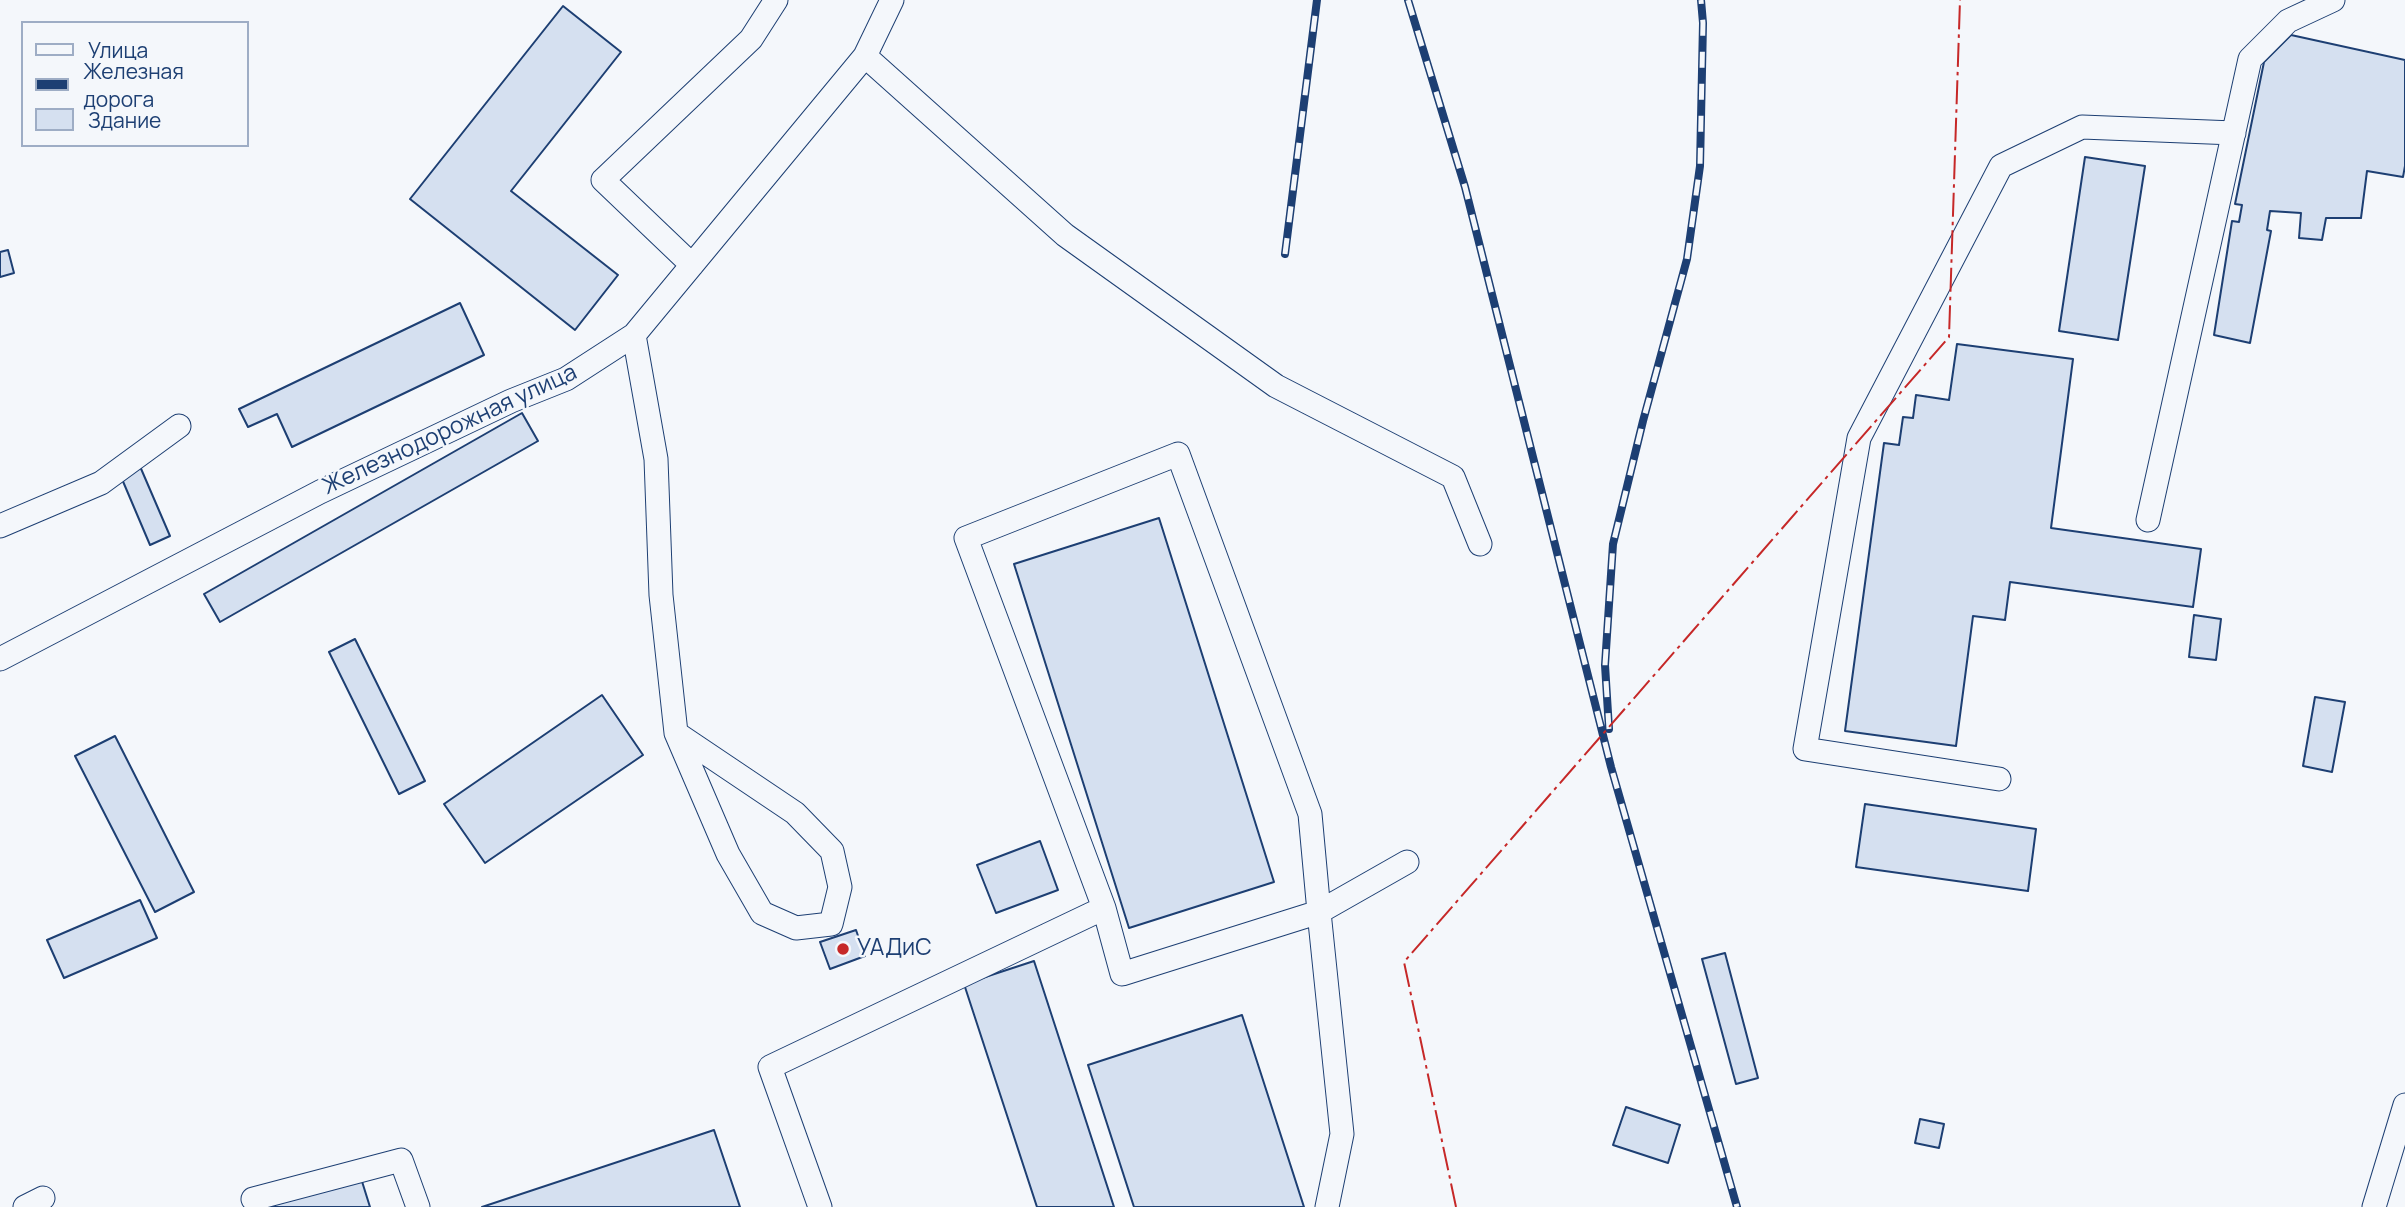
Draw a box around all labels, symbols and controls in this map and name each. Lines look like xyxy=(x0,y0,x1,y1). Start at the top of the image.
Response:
legend xyxy=(21,21,248,147)
text: Улица xyxy=(88,36,148,64)
text: Железная дорога xyxy=(83,57,184,113)
text: Здание xyxy=(88,106,161,134)
street label: Железнодорожная улица xyxy=(318,359,582,501)
place label: УАДиС xyxy=(857,935,932,963)
marker: УАДиС xyxy=(835,941,851,957)

